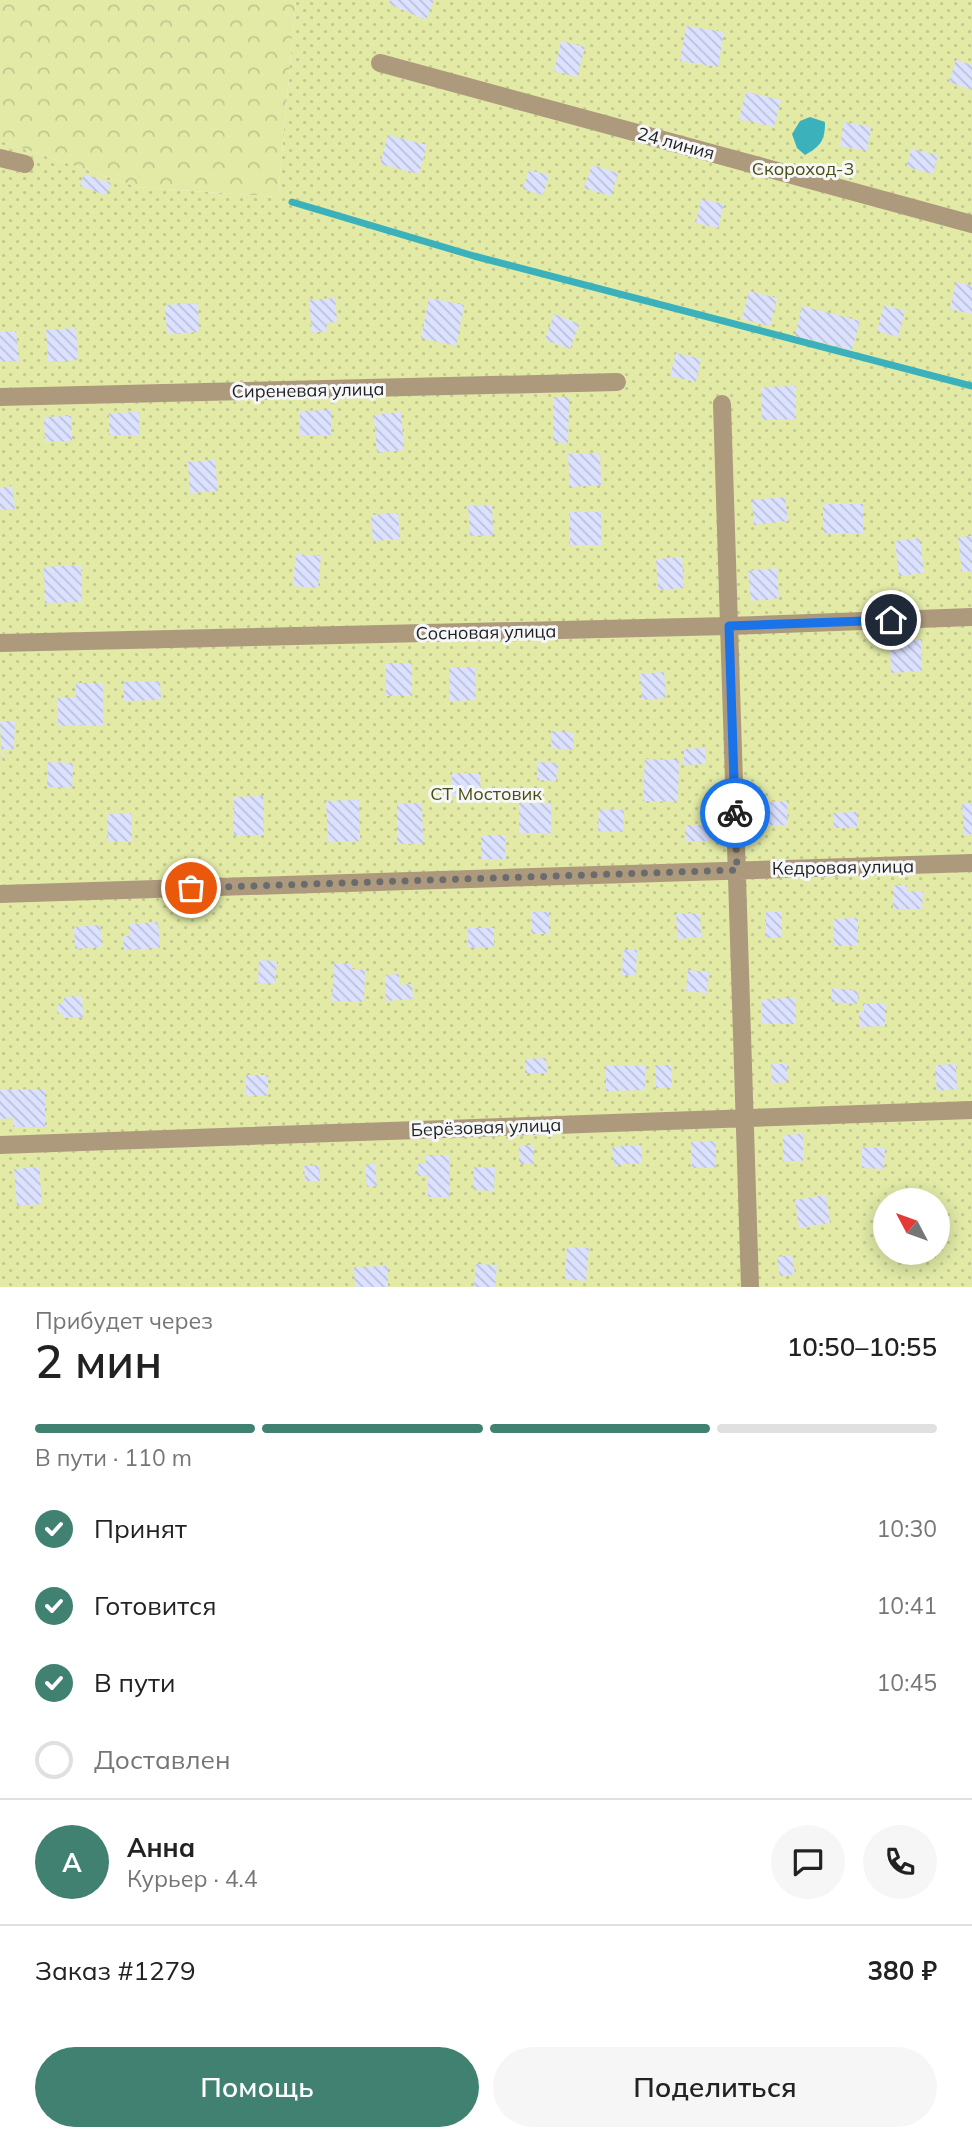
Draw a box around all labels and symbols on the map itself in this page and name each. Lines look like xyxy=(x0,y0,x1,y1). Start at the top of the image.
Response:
street label: 24 линия xyxy=(635,122,717,164)
park label: Скороход-3 xyxy=(752,157,854,180)
street label: Сиреневая улица xyxy=(231,377,385,403)
pin xyxy=(861,590,921,650)
street label: Сосновая улица xyxy=(415,619,557,645)
courier xyxy=(700,778,770,848)
park label: СТ Мостовик xyxy=(430,782,542,805)
street label: Кедровая улица xyxy=(772,854,914,880)
pin xyxy=(161,858,221,918)
street label: Берёзовая улица xyxy=(410,1113,562,1141)
north arrow xyxy=(873,1188,950,1265)

